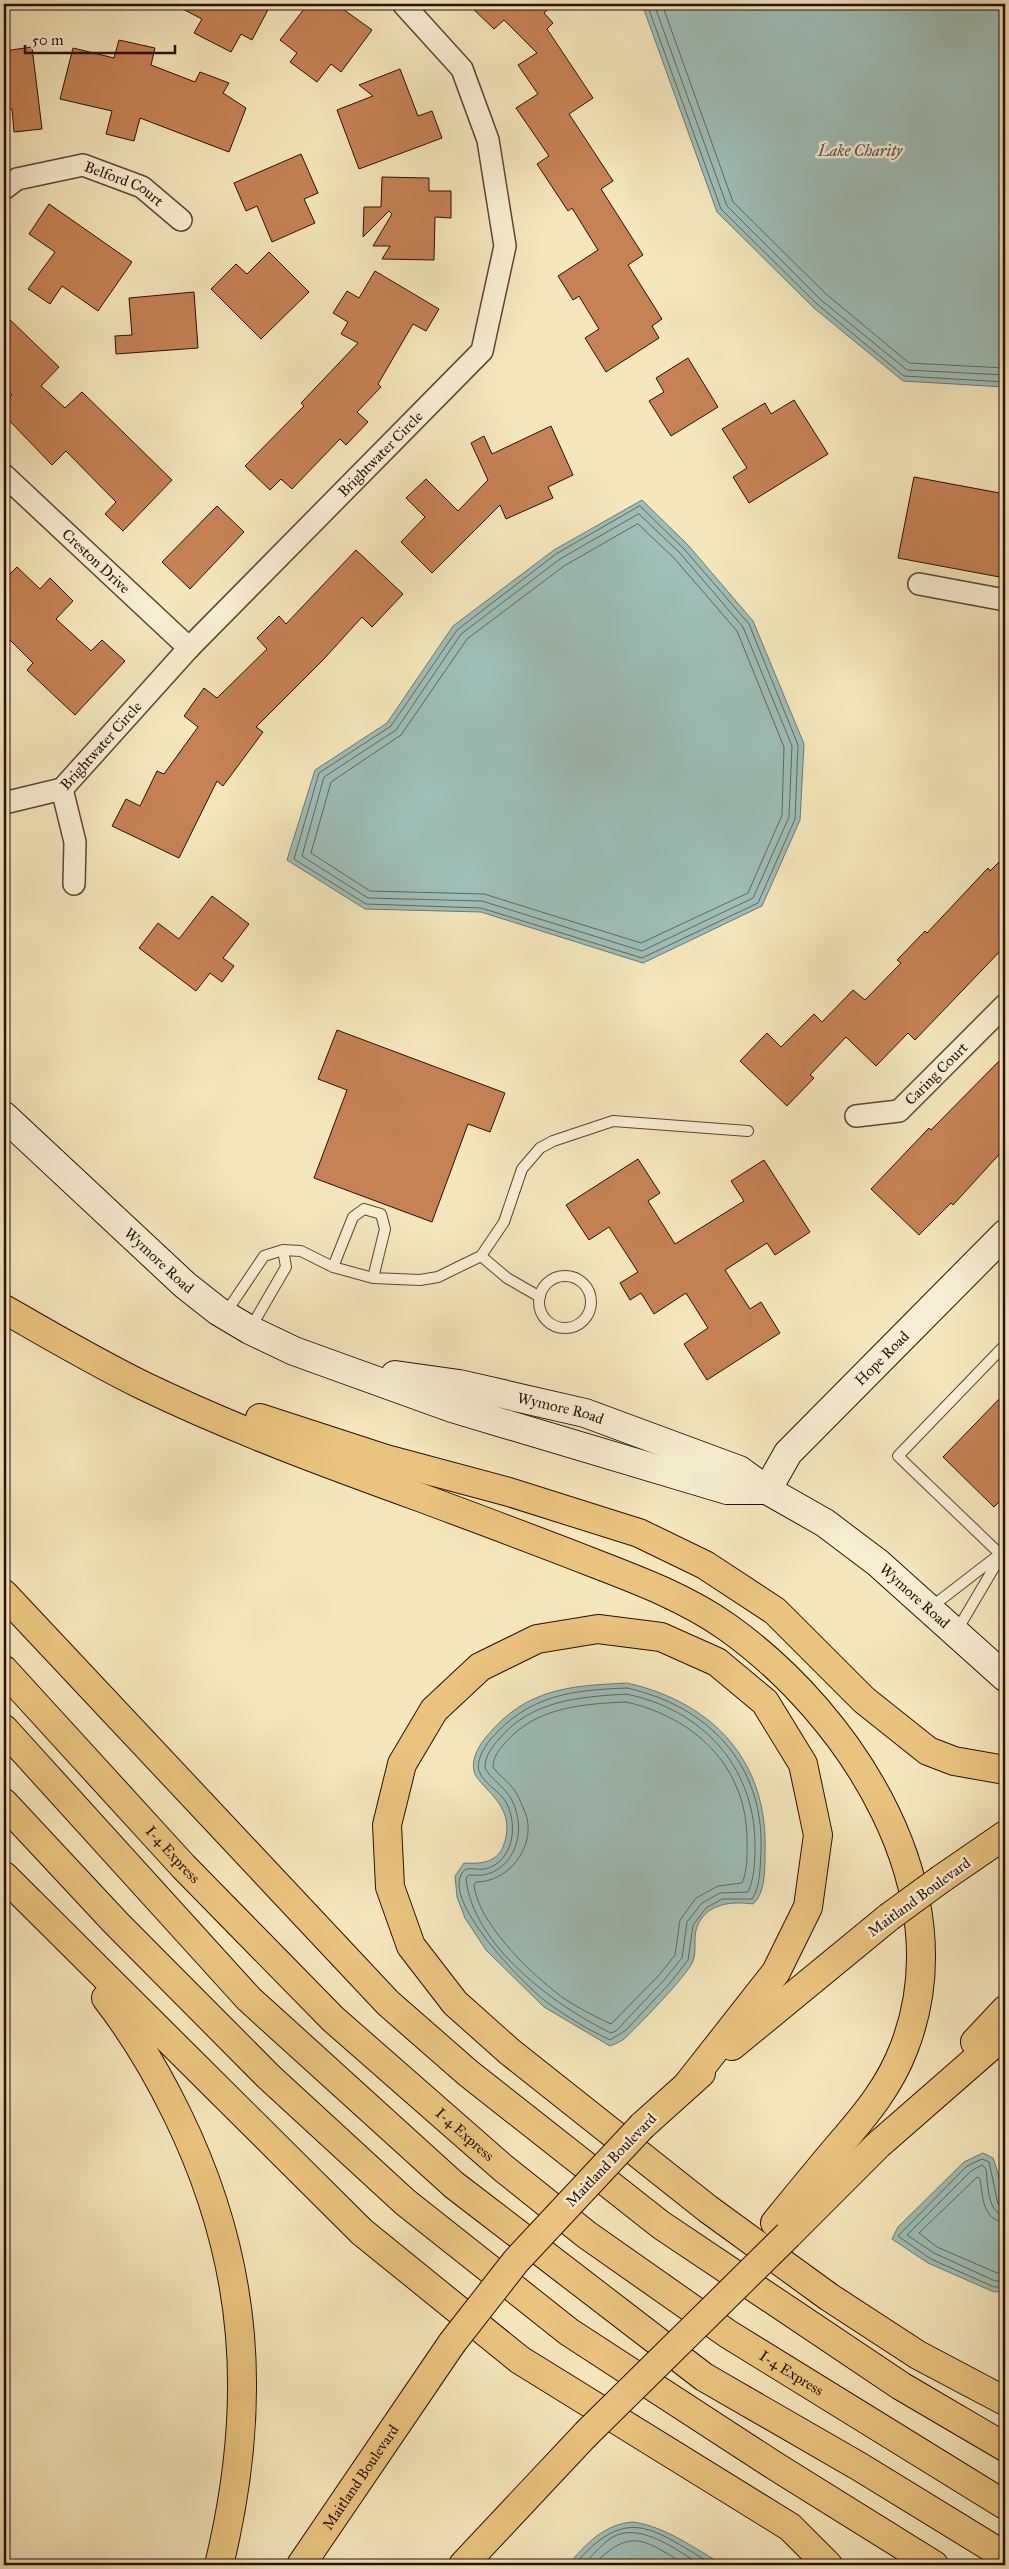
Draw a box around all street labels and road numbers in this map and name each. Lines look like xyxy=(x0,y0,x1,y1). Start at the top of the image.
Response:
street label: Belford Court xyxy=(82,157,168,211)
street label: Brightwater Circle xyxy=(334,407,427,501)
street label: Creston Drive xyxy=(58,525,134,597)
street label: Brightwater Circle xyxy=(56,698,146,794)
street label: Caring Court xyxy=(901,1038,972,1109)
street label: Wymore Road xyxy=(121,1224,198,1298)
street label: Hope Road xyxy=(851,1327,913,1389)
street label: Wymore Road xyxy=(516,1389,607,1428)
street label: Wymore Road xyxy=(876,1560,954,1632)
street label: I-4 Express xyxy=(142,1822,204,1887)
street label: Maitland Boulevard xyxy=(864,1853,974,1940)
street label: I-4 Express xyxy=(432,2104,498,2165)
street label: Maitland Boulevard xyxy=(562,2109,660,2210)
street label: I-4 Express xyxy=(756,2347,827,2400)
street label: Maitland Boulevard xyxy=(319,2421,403,2533)

